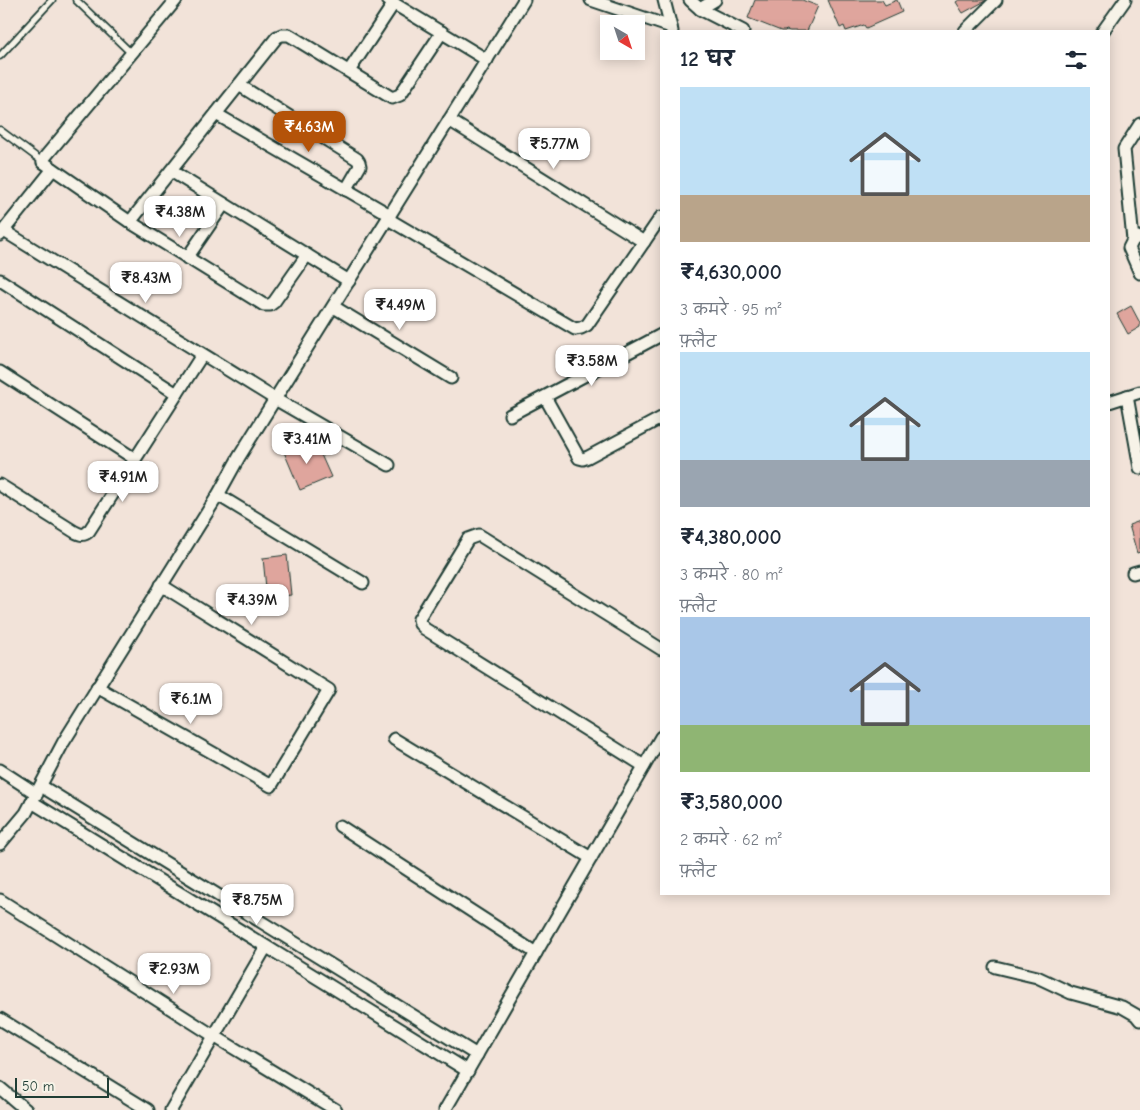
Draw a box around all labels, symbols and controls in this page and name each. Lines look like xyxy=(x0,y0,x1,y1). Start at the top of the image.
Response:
north arrow xyxy=(600,15,645,60)
map controls xyxy=(600,15,645,60)
icon: filters xyxy=(1062,46,1090,74)
text: 12 घर xyxy=(680,47,734,71)
pin: ₹4.63M xyxy=(268,110,350,153)
text: ₹4.63M xyxy=(284,118,334,136)
icon: home xyxy=(840,119,930,209)
pin: ₹5.77M xyxy=(513,128,595,170)
text: ₹5.77M xyxy=(529,135,579,153)
pin: ₹4.38M xyxy=(139,196,221,238)
text: ₹4.38M xyxy=(155,203,205,221)
text: ₹4,630,000 xyxy=(680,260,782,284)
pin: ₹8.43M xyxy=(105,262,187,304)
text: ₹8.43M xyxy=(121,269,171,287)
pin: ₹4.49M xyxy=(359,288,441,331)
text: ₹4.49M xyxy=(375,296,425,314)
text: 3 कमरे · 95 m² xyxy=(680,301,782,319)
text: फ़्लैट xyxy=(680,333,716,351)
pin: ₹3.58M xyxy=(551,344,633,387)
text: ₹3.58M xyxy=(566,352,618,370)
icon: home xyxy=(840,384,930,474)
pin: ₹3.41M xyxy=(266,422,348,465)
text: ₹3.41M xyxy=(283,430,331,448)
pin: ₹4.91M xyxy=(82,460,164,503)
text: ₹4.91M xyxy=(99,468,147,486)
text: ₹4,380,000 xyxy=(680,525,781,549)
text: 3 कमरे · 80 m² xyxy=(680,566,782,584)
pin: ₹4.39M xyxy=(211,584,293,626)
text: ₹4.39M xyxy=(227,591,277,609)
text: फ़्लैट xyxy=(680,598,716,616)
icon: home xyxy=(840,649,930,739)
pin: ₹6.1M xyxy=(156,682,226,725)
text: ₹6.1M xyxy=(170,690,212,708)
text: ₹3,580,000 xyxy=(680,790,783,814)
text: 2 कमरे · 62 m² xyxy=(680,831,782,849)
text: फ़्लैट xyxy=(680,863,716,881)
pin: ₹8.75M xyxy=(216,884,298,926)
text: ₹8.75M xyxy=(232,891,282,909)
pin: ₹2.93M xyxy=(133,952,215,995)
text: ₹2.93M xyxy=(149,960,200,978)
scale bar xyxy=(15,1075,109,1098)
text: 50 m xyxy=(22,1078,54,1095)

